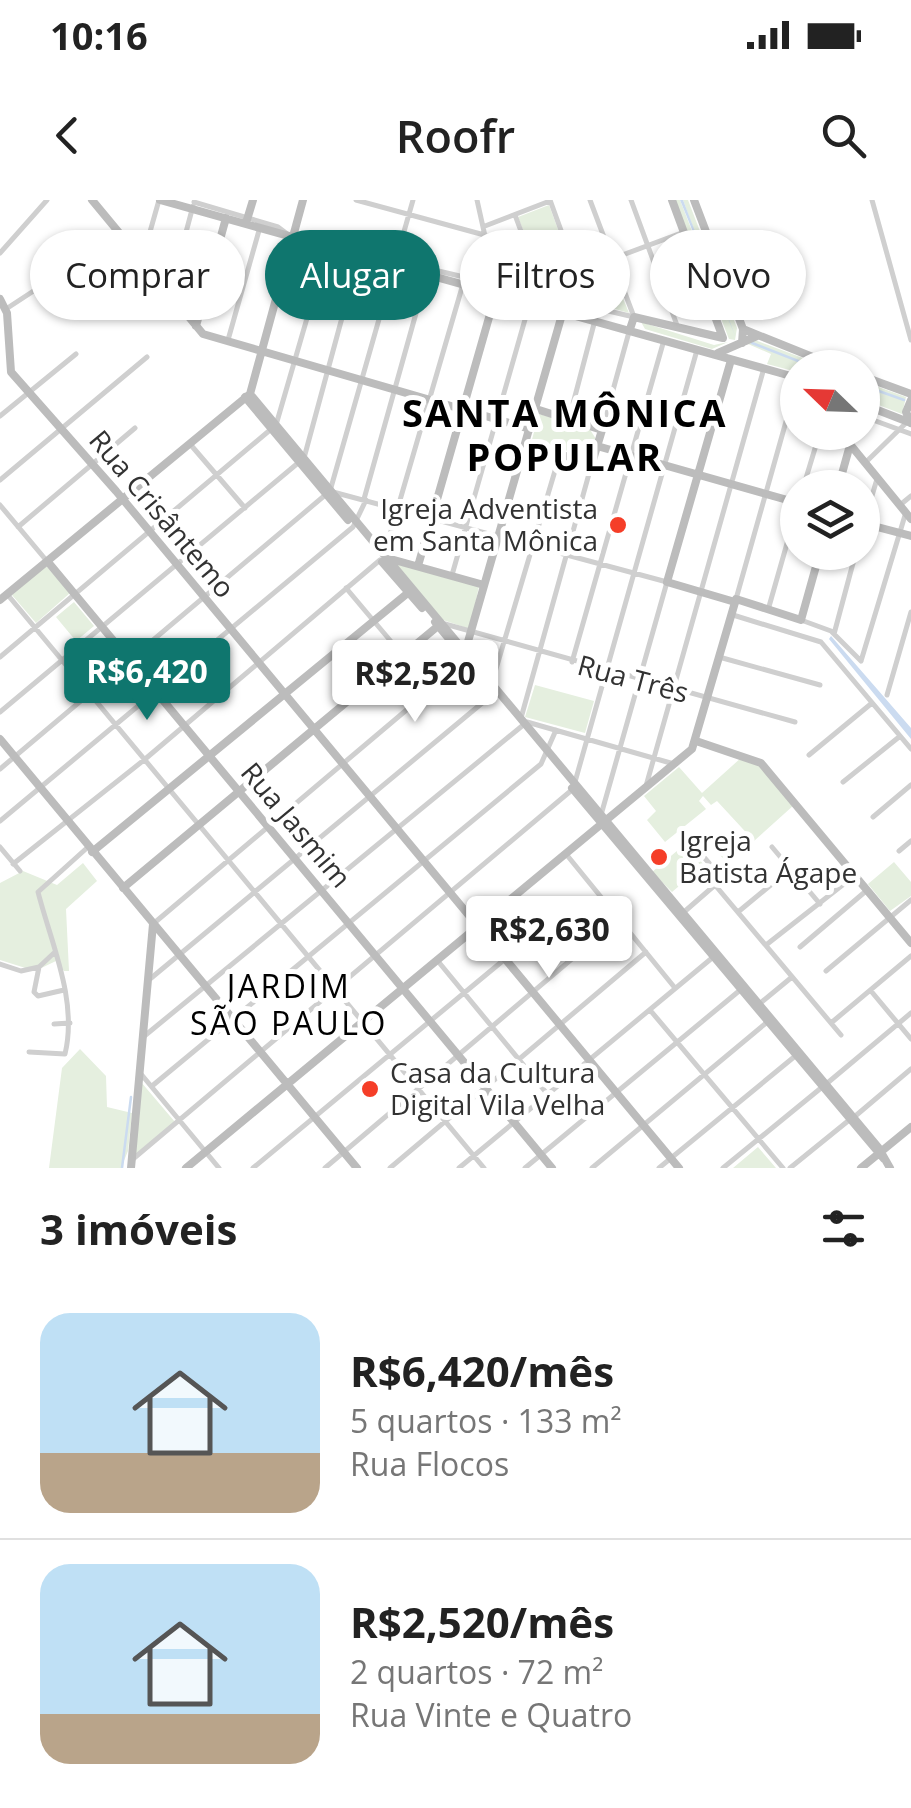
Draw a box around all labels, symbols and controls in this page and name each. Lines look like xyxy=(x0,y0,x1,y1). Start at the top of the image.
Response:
text: 10:16 xyxy=(50,9,148,61)
text: Roofr xyxy=(396,105,515,166)
icon: back xyxy=(40,108,95,163)
icon: search xyxy=(816,108,871,163)
chip: Comprar xyxy=(30,230,245,320)
chip: Alugar xyxy=(265,230,440,320)
chip: Filtros xyxy=(460,230,630,320)
chip: Novo xyxy=(650,230,806,320)
north arrow xyxy=(780,350,880,450)
map controls xyxy=(780,350,880,570)
district label: SANTA MÔNICA POPULAR xyxy=(402,386,728,482)
street label: Rua Crisântemo xyxy=(81,421,244,605)
button: layers xyxy=(780,470,880,570)
place label: Igreja Adventista em Santa Mônica xyxy=(373,489,598,559)
marker: Igreja Adventista em Santa Mônica xyxy=(607,514,629,536)
pin: R$6,420 xyxy=(55,638,239,723)
pin: R$2,520 xyxy=(323,640,507,725)
street label: Rua Três xyxy=(574,645,693,711)
text: R$6,420 xyxy=(86,649,208,692)
text: R$2,520 xyxy=(354,651,476,694)
street label: Rua Jasmim xyxy=(233,754,360,895)
place label: Igreja Batista Ágape xyxy=(679,821,857,891)
marker: Igreja Batista Ágape xyxy=(648,846,670,868)
pin: R$2,630 xyxy=(457,896,641,981)
text: R$2,630 xyxy=(488,907,610,950)
district label: JARDIM SÃO PAULO xyxy=(190,964,388,1044)
place label: Casa da Cultura Digital Vila Velha xyxy=(390,1053,605,1123)
marker: Casa da Cultura Digital Vila Velha xyxy=(359,1078,381,1100)
text: 3 imóveis xyxy=(40,1200,237,1257)
icon: filters xyxy=(816,1201,871,1256)
text: R$6,420/mês xyxy=(350,1342,614,1399)
icon: home xyxy=(120,1353,240,1473)
text: 5 quartos · 133 m² xyxy=(350,1399,622,1442)
text: Rua Flocos xyxy=(350,1442,509,1485)
text: R$2,520/mês xyxy=(350,1593,614,1650)
icon: home xyxy=(120,1604,240,1724)
text: 2 quartos · 72 m² xyxy=(350,1650,603,1693)
text: Rua Vinte e Quatro xyxy=(350,1693,632,1736)

